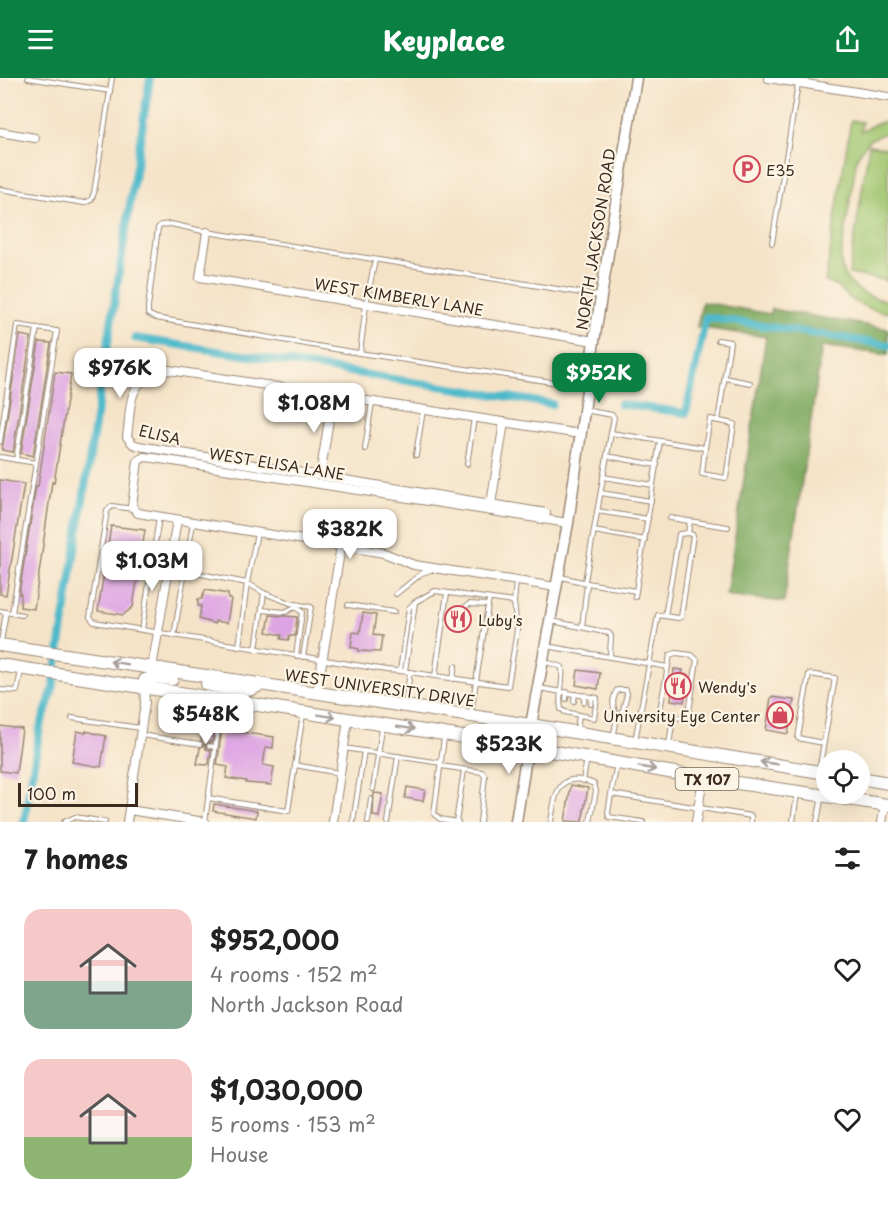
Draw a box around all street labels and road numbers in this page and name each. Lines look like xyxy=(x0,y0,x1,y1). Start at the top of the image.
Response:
street label: NORTH JACKSON ROAD xyxy=(569,147,621,331)
street label: WEST KIMBERLY LANE xyxy=(313,271,485,321)
street label: ELISA xyxy=(137,418,183,450)
street label: WEST ELISA LANE xyxy=(207,441,347,485)
street label: WEST UNIVERSITY DRIVE xyxy=(283,662,477,712)
road number: TX 107 xyxy=(676,768,738,790)

